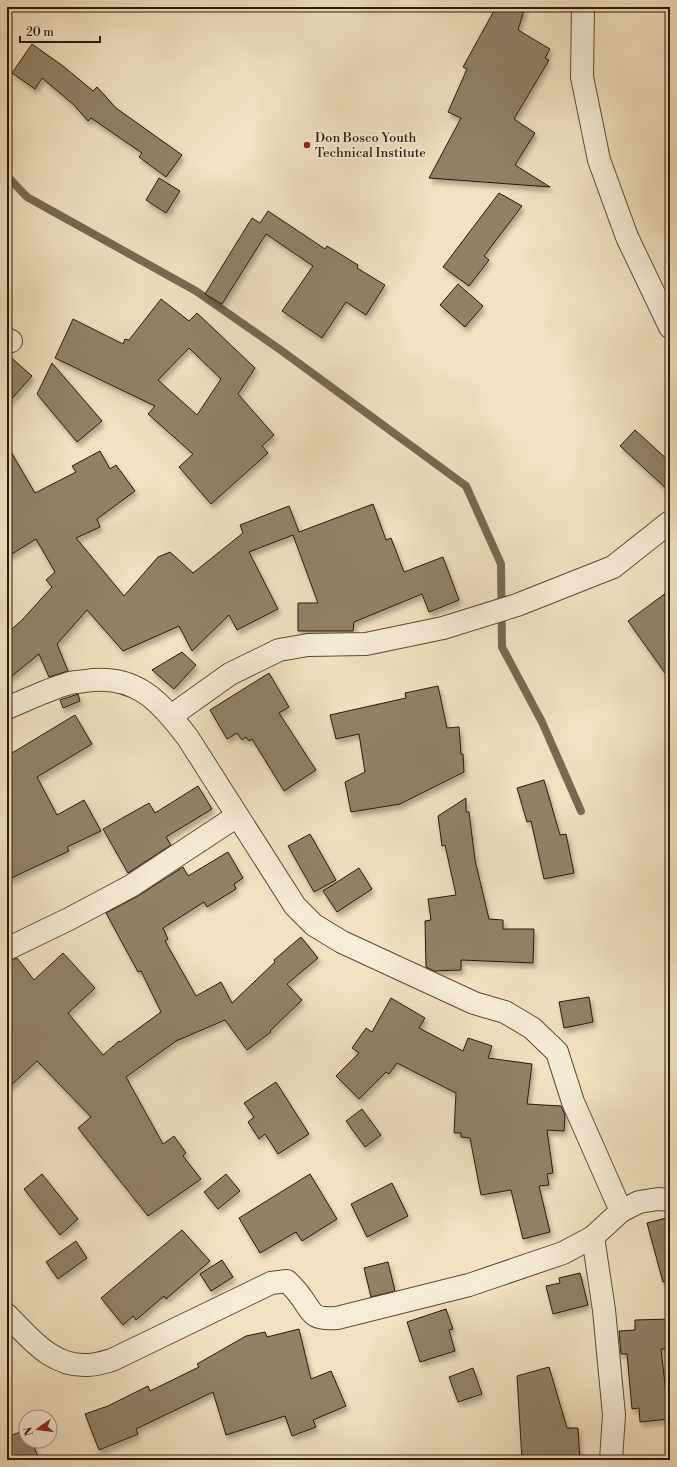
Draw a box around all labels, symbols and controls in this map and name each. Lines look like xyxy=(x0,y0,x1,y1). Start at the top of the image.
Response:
scale bar xyxy=(20,18,100,44)
text: 20 m xyxy=(26,25,54,40)
place label: Don Bosco Youth Technical Institute xyxy=(315,130,426,161)
marker: Don Bosco Youth Technical Institute xyxy=(302,140,312,150)
north arrow xyxy=(18,1409,58,1449)
text: N xyxy=(21,1425,37,1437)

